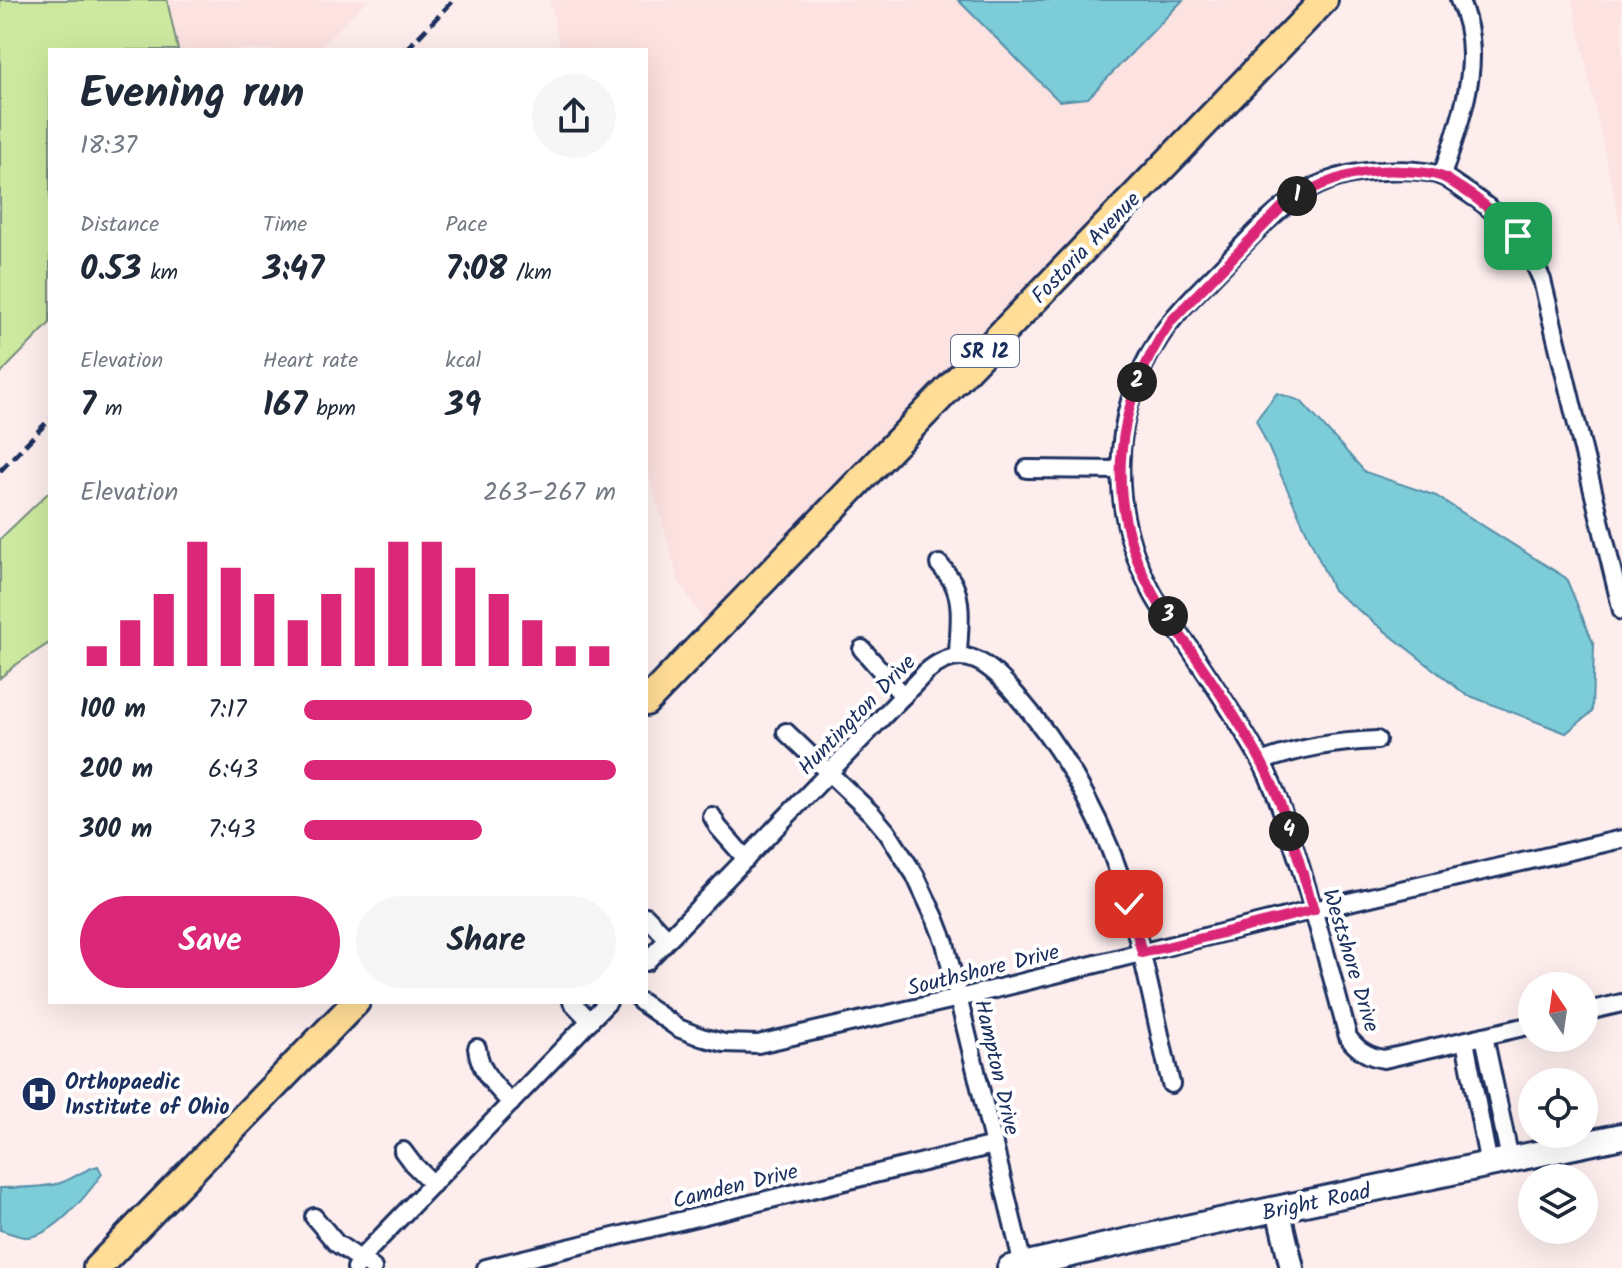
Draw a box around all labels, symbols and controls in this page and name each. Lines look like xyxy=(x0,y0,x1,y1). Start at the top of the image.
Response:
text: Evening run xyxy=(80,60,304,130)
button: share xyxy=(532,74,616,158)
text: 18:37 xyxy=(80,125,137,167)
pin: 1 xyxy=(1277,176,1317,216)
text: 1 xyxy=(1294,178,1300,213)
street label: Fostoria Avenue xyxy=(1024,184,1150,313)
pin xyxy=(1484,202,1552,270)
text: Distance xyxy=(80,208,159,243)
text: Time xyxy=(263,208,307,243)
text: Pace xyxy=(445,208,487,243)
icon: arrive xyxy=(1496,214,1540,258)
text: 0.53 xyxy=(80,243,141,297)
text: 3:47 xyxy=(263,243,324,297)
text: 7:08 xyxy=(445,243,507,297)
text: km xyxy=(141,256,178,291)
text: /km xyxy=(507,256,552,291)
road number: SR 12 xyxy=(951,335,1019,367)
text: Elevation xyxy=(80,344,163,379)
text: Heart rate xyxy=(263,344,358,379)
text: kcal xyxy=(445,344,481,379)
pin: 2 xyxy=(1117,362,1157,402)
text: 2 xyxy=(1131,364,1143,399)
text: 7 xyxy=(80,379,96,433)
text: 167 xyxy=(263,379,307,433)
text: 39 xyxy=(445,379,481,433)
text: m xyxy=(96,392,122,427)
text: bpm xyxy=(307,392,356,427)
text: Elevation xyxy=(80,472,178,514)
text: 263–267 m xyxy=(483,472,616,514)
pin: 3 xyxy=(1148,596,1188,636)
text: 3 xyxy=(1162,598,1174,633)
street label: Huntington Drive xyxy=(790,647,925,785)
text: 100 m xyxy=(80,689,146,731)
text: 7:17 xyxy=(208,689,247,731)
text: 200 m xyxy=(80,749,153,791)
text: 6:43 xyxy=(208,749,258,791)
text: 300 m xyxy=(80,809,152,851)
text: 7:43 xyxy=(208,809,256,851)
pin: 4 xyxy=(1269,811,1309,851)
text: 4 xyxy=(1283,813,1295,848)
pin xyxy=(1095,870,1163,938)
icon: check xyxy=(1107,882,1151,926)
street label: Westshore Drive xyxy=(1311,885,1388,1037)
button: Save xyxy=(80,896,340,988)
button: Share xyxy=(356,896,616,988)
street label: Southshore Drive xyxy=(904,936,1063,1007)
north arrow xyxy=(1518,972,1598,1052)
map controls xyxy=(1518,972,1598,1244)
street label: Hampton Drive xyxy=(963,996,1028,1139)
place label: Orthopaedic Institute of Ohio xyxy=(65,1066,229,1126)
button: locate xyxy=(1518,1068,1598,1148)
hospital icon: Orthopaedic Institute of Ohio xyxy=(20,1075,58,1113)
street label: Camden Drive xyxy=(669,1155,802,1220)
button: layers xyxy=(1518,1164,1598,1244)
street label: Bright Road xyxy=(1259,1175,1375,1232)

